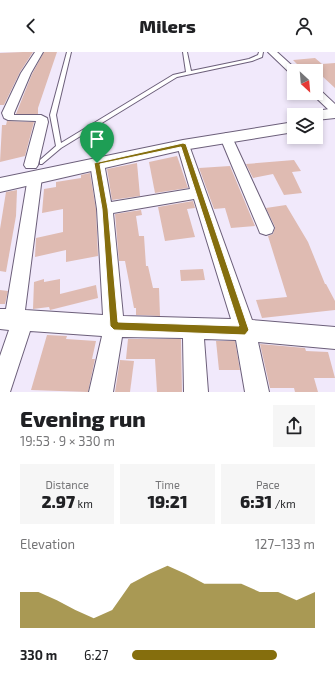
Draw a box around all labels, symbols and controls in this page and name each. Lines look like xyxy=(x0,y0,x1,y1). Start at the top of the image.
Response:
icon: back xyxy=(20,15,42,37)
text: Milers xyxy=(139,15,196,37)
icon: person xyxy=(293,15,315,37)
north arrow xyxy=(287,64,323,100)
map controls xyxy=(287,64,323,144)
button: layers xyxy=(287,108,323,144)
pin xyxy=(80,122,114,163)
icon: arrive xyxy=(86,128,108,150)
text: Evening run xyxy=(20,405,146,431)
button: share xyxy=(273,405,315,447)
text: 19:53 · 9 × 330 m xyxy=(20,433,115,449)
text: Distance xyxy=(45,478,89,491)
text: Time xyxy=(155,478,180,491)
text: Pace xyxy=(256,478,280,491)
text: 2.97 xyxy=(41,491,75,511)
text: 19:21 xyxy=(147,491,188,511)
text: 6:31 xyxy=(240,491,272,511)
text: km xyxy=(75,497,93,510)
text: /km xyxy=(272,497,296,510)
text: Elevation xyxy=(20,536,75,552)
text: 127–133 m xyxy=(255,536,315,552)
text: 330 m xyxy=(20,647,57,663)
text: 6:27 xyxy=(84,647,108,663)

